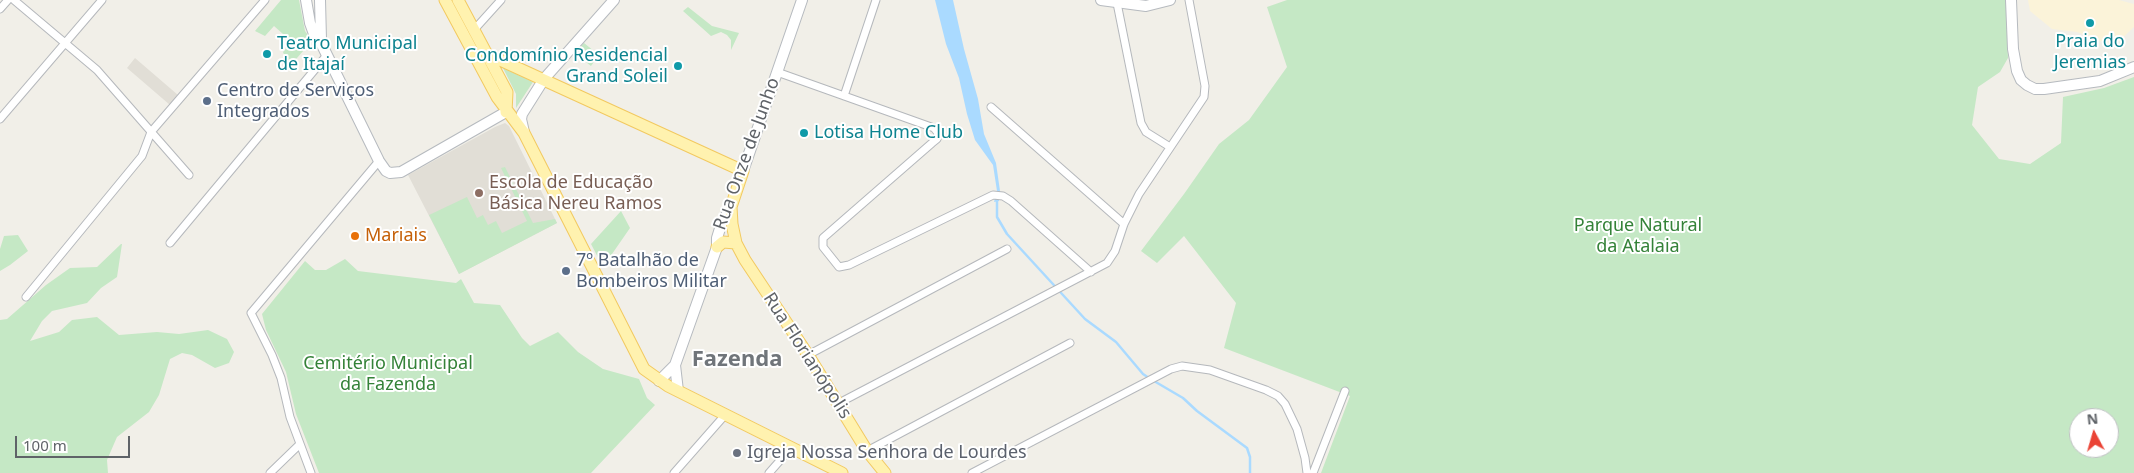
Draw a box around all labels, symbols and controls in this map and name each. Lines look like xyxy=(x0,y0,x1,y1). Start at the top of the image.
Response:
marker: Praia do Jeremias xyxy=(2084,17,2096,29)
place label: Praia do Jeremias xyxy=(2054,31,2126,74)
place label: Teatro Municipal de Itajaí xyxy=(277,33,417,76)
place label: Condomínio Residencial Grand Soleil xyxy=(465,45,668,88)
marker: Teatro Municipal de Itajaí xyxy=(261,48,273,60)
marker: Condomínio Residencial Grand Soleil xyxy=(672,60,684,72)
street label: Rua Onze de Junho xyxy=(709,75,785,233)
place label: Centro de Serviços Integrados xyxy=(217,80,374,122)
marker: Centro de Serviços Integrados xyxy=(201,95,213,107)
place label: Lotisa Home Club xyxy=(814,122,963,144)
marker: Lotisa Home Club xyxy=(798,127,810,139)
place label: Escola de Educação Básica Nereu Ramos xyxy=(489,172,662,214)
marker: Escola de Educação Básica Nereu Ramos xyxy=(473,187,485,199)
park label: Parque Natural da Atalaia xyxy=(1574,215,1702,258)
place label: Mariais xyxy=(365,225,427,247)
marker: Mariais xyxy=(349,230,361,242)
place label: 7º Batalhão de Bombeiros Militar xyxy=(576,250,727,292)
marker: 7º Batalhão de Bombeiros Militar xyxy=(560,265,572,277)
street label: Rua Florianópolis xyxy=(758,289,856,423)
district label: Fazenda xyxy=(692,347,782,373)
park label: Cemitério Municipal da Fazenda xyxy=(303,353,473,396)
north arrow xyxy=(2069,408,2119,458)
text: N xyxy=(2086,409,2099,429)
scale bar xyxy=(18,426,132,458)
text: 100 m xyxy=(23,435,67,455)
place label: Igreja Nossa Senhora de Lourdes xyxy=(747,442,1027,464)
marker: Igreja Nossa Senhora de Lourdes xyxy=(731,447,743,459)

